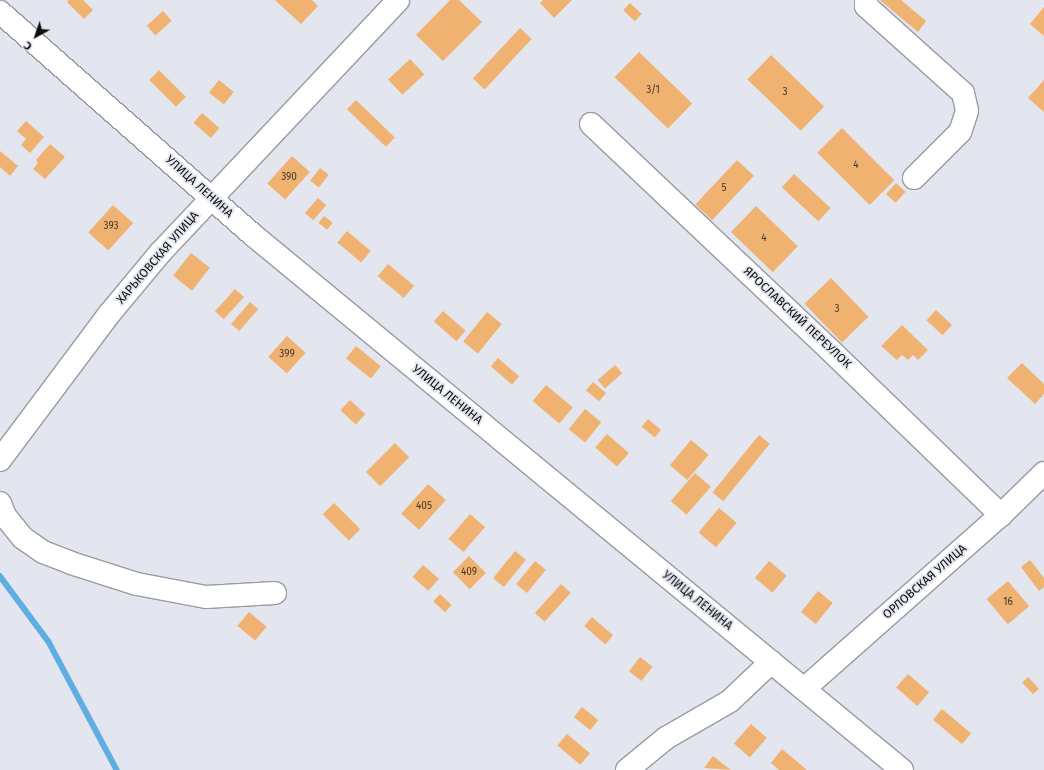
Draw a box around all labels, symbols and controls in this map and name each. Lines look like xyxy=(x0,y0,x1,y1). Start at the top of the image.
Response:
north arrow xyxy=(16,16,56,56)
text: С xyxy=(21,39,35,53)
house number: 3/1 xyxy=(646,85,660,97)
house number: 3 xyxy=(783,87,787,99)
street label: УЛИЦА ЛЕНИНА xyxy=(162,153,236,221)
house number: 4 xyxy=(853,160,859,172)
house number: 390 xyxy=(281,172,297,184)
house number: 5 xyxy=(721,183,727,195)
street label: ХАРЬКОВСКАЯ УЛИЦА xyxy=(114,209,202,307)
house number: 393 xyxy=(104,221,118,233)
house number: 4 xyxy=(761,233,767,245)
street label: ЯРОСЛАВСКИЙ ПЕРЕУЛОК xyxy=(740,264,854,372)
house number: 3 xyxy=(835,304,839,316)
house number: 399 xyxy=(279,349,295,361)
street label: УЛИЦА ЛЕНИНА xyxy=(409,362,485,428)
house number: 405 xyxy=(416,501,432,513)
street label: ОРЛОВСКАЯ УЛИЦА xyxy=(880,542,970,622)
house number: 409 xyxy=(461,567,477,579)
street label: УЛИЦА ЛЕНИНА xyxy=(659,568,735,634)
house number: 16 xyxy=(1003,597,1013,609)

